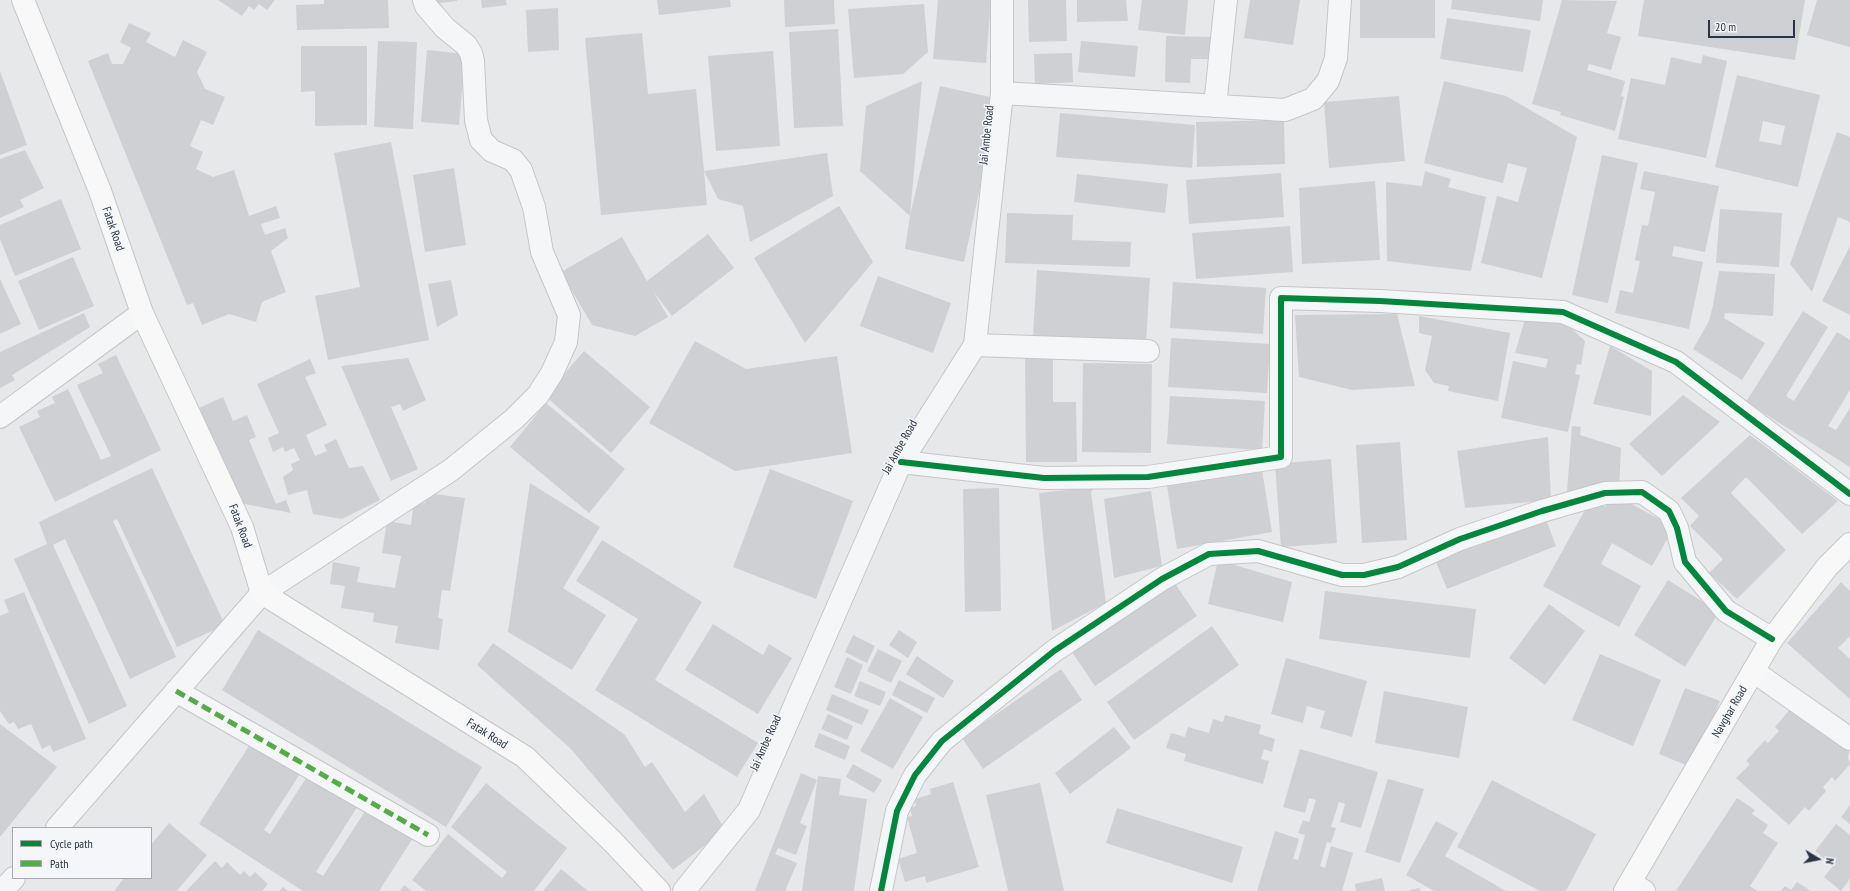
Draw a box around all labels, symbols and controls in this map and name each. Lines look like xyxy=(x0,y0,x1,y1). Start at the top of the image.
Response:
scale bar xyxy=(1710,12,1797,38)
text: 20 m xyxy=(1715,19,1736,34)
street label: Jai Ambe Road xyxy=(977,105,997,165)
street label: Fatak Road xyxy=(99,205,127,253)
street label: Jai Ambe Road xyxy=(879,417,921,477)
street label: Fatak Road xyxy=(225,502,255,550)
street label: Navghar Road xyxy=(1709,684,1751,740)
street label: Jai Ambe Road xyxy=(747,713,785,773)
street label: Fatak Road xyxy=(464,716,510,752)
legend xyxy=(12,827,152,879)
text: Cycle path xyxy=(50,836,93,851)
north arrow xyxy=(1798,839,1838,879)
text: Path xyxy=(50,856,68,871)
text: N xyxy=(1822,857,1837,865)

